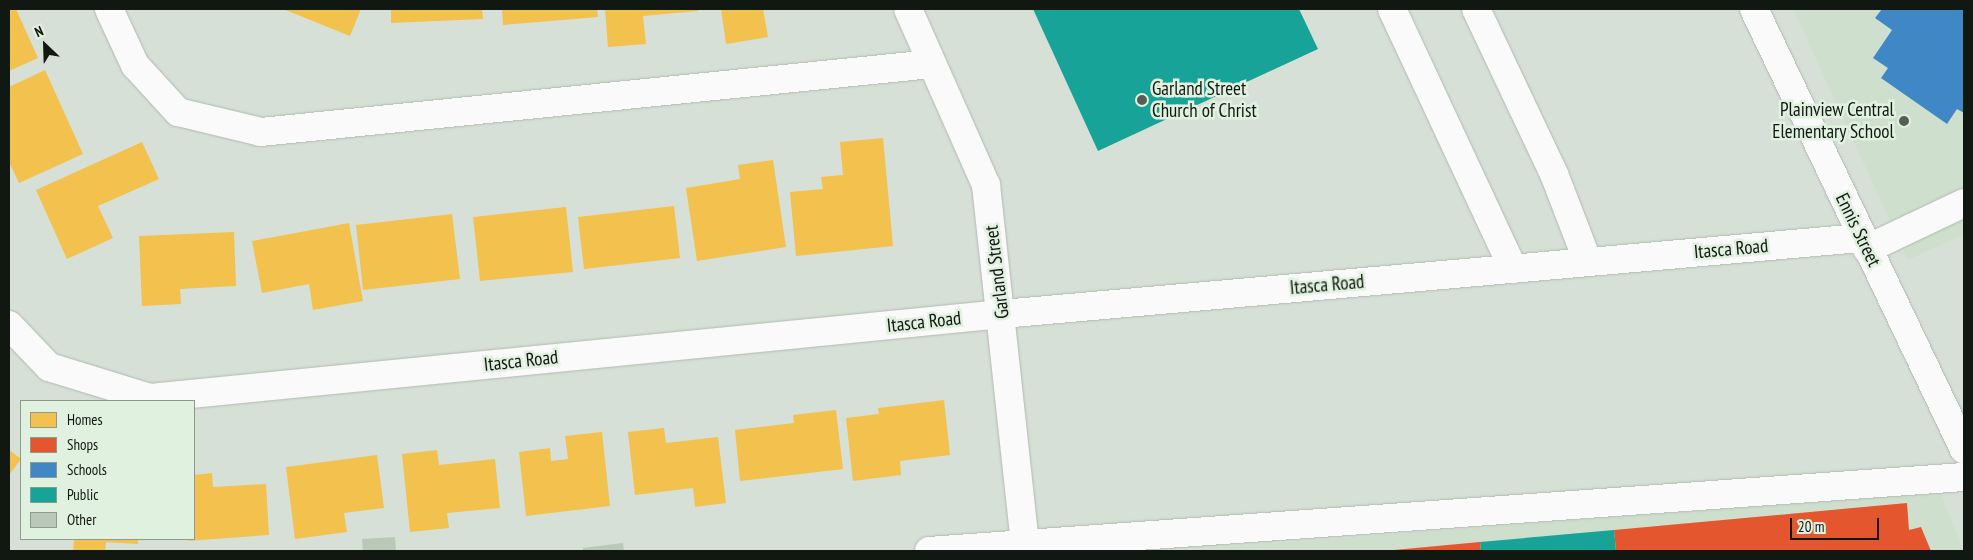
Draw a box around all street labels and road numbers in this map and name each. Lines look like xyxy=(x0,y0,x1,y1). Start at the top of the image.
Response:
street label: Ennis Street xyxy=(1830,190,1886,270)
street label: Garland Street xyxy=(980,224,1014,320)
street label: Itasca Road xyxy=(1693,234,1769,264)
street label: Itasca Road xyxy=(1289,270,1365,300)
street label: Itasca Road xyxy=(886,307,962,337)
street label: Itasca Road xyxy=(483,346,559,376)

